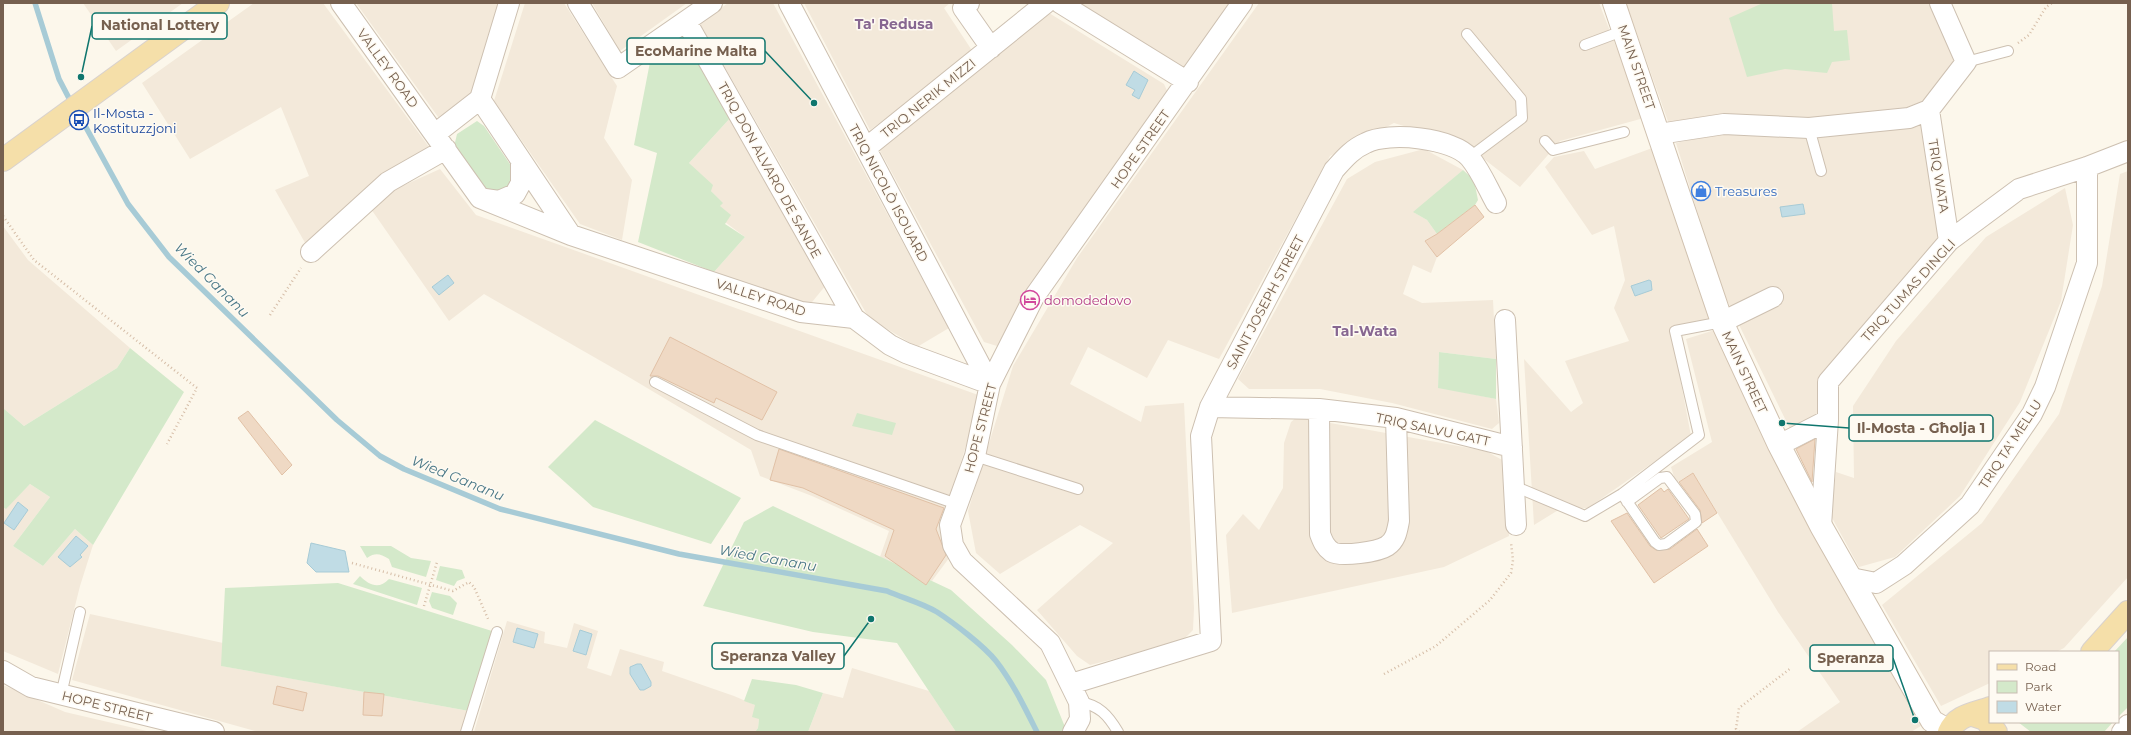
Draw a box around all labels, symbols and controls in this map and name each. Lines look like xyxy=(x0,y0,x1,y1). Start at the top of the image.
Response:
callout: National Lottery xyxy=(92,13,227,39)
district label: Ta' Redusa xyxy=(855,15,933,33)
text: National Lottery xyxy=(101,16,220,34)
street label: MAIN STREET xyxy=(1615,22,1659,112)
street label: VALLEY ROAD xyxy=(354,25,422,111)
callout: EcoMarine Malta xyxy=(627,38,765,64)
text: EcoMarine Malta xyxy=(635,42,757,60)
street label: TRIQ NERIK MIZZI xyxy=(877,55,979,141)
street label: TRIQ DON ALVARO DE SANDE xyxy=(715,79,825,261)
place label: Il-Mosta - Kostituzzjoni xyxy=(93,105,176,136)
street label: HOPE STREET xyxy=(1107,106,1173,191)
bus stop icon: Il-Mosta - Kostituzzjoni xyxy=(68,109,90,131)
street label: TRIQ NICOLÒ ISOUARD xyxy=(846,121,932,265)
street label: TRIQ WATA xyxy=(1925,138,1953,215)
shop icon: Treasures xyxy=(1690,180,1712,202)
place label: Treasures xyxy=(1715,183,1777,199)
street label: SAINT JOSEPH STREET xyxy=(1223,232,1307,372)
street label: TRIQ TUMAS DINGLI xyxy=(1858,235,1958,345)
water label: Wied Gananu xyxy=(171,239,253,321)
street label: VALLEY ROAD xyxy=(714,275,808,319)
hotel icon: domodedovo xyxy=(1019,289,1041,311)
place label: domodedovo xyxy=(1044,292,1131,308)
district label: Tal-Wata xyxy=(1333,322,1397,340)
street label: MAIN STREET xyxy=(1719,328,1771,416)
street label: HOPE STREET xyxy=(960,381,1000,475)
street label: TRIQ TA' MELLU xyxy=(1975,396,2045,492)
street label: TRIQ SALVU GATT xyxy=(1375,409,1492,449)
callout: Il-Mosta - Għolja 1 xyxy=(1849,415,1993,441)
text: Il-Mosta - Għolja 1 xyxy=(1857,419,1985,437)
water label: Wied Gananu xyxy=(409,451,507,505)
water label: Wied Gananu xyxy=(718,541,818,575)
callout: Speranza Valley xyxy=(712,643,844,669)
callout: Speranza xyxy=(1810,645,1893,671)
text: Speranza Valley xyxy=(720,647,836,665)
text: Speranza xyxy=(1817,649,1885,667)
legend xyxy=(1989,651,2119,723)
text: Road xyxy=(2025,659,2056,674)
text: Park xyxy=(2025,679,2053,694)
street label: HOPE STREET xyxy=(60,687,154,725)
text: Water xyxy=(2025,699,2062,714)

